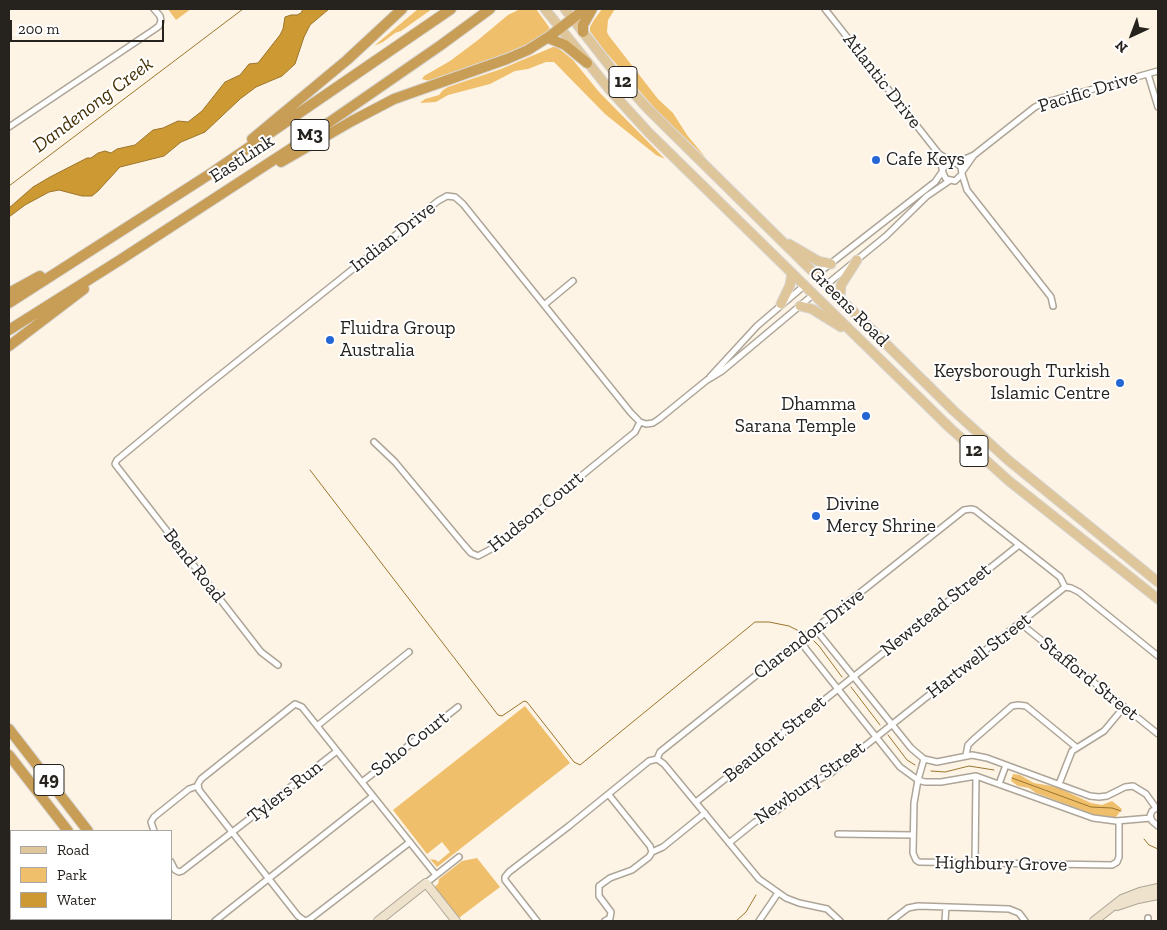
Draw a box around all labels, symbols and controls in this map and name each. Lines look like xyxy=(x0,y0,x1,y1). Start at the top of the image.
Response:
scale bar xyxy=(12,10,166,42)
north arrow xyxy=(1107,10,1157,60)
text: 200 m xyxy=(18,20,59,38)
street label: Atlantic Drive xyxy=(838,29,926,133)
text: N xyxy=(1112,36,1131,56)
water label: Dandenong Creek xyxy=(28,52,158,158)
road number: 12 xyxy=(609,66,637,98)
street label: Pacific Drive xyxy=(1036,66,1140,118)
road number: M3 xyxy=(291,120,329,150)
street label: EastLink xyxy=(206,130,278,188)
place label: Cafe Keys xyxy=(886,149,965,171)
marker: Cafe Keys xyxy=(870,154,882,166)
street label: Indian Drive xyxy=(346,197,440,277)
street label: Greens Road xyxy=(804,262,894,352)
place label: Fluidra Group Australia xyxy=(340,318,456,362)
marker: Fluidra Group Australia xyxy=(324,334,336,346)
place label: Keysborough Turkish Islamic Centre xyxy=(934,361,1110,405)
marker: Keysborough Turkish Islamic Centre xyxy=(1114,377,1126,389)
place label: Dhamma Sarana Temple xyxy=(735,394,856,438)
marker: Dhamma Sarana Temple xyxy=(860,410,872,422)
road number: 12 xyxy=(960,436,988,466)
street label: Hudson Court xyxy=(484,467,588,557)
place label: Divine Mercy Shrine xyxy=(826,494,936,538)
marker: Divine Mercy Shrine xyxy=(810,510,822,522)
street label: Bend Road xyxy=(158,525,230,607)
street label: Newstead Street xyxy=(876,559,996,661)
street label: Clarendon Drive xyxy=(749,584,869,684)
street label: Hartwell Street xyxy=(922,608,1036,704)
street label: Stafford Street xyxy=(1035,632,1143,726)
street label: Beaufort Street xyxy=(719,691,831,787)
street label: Soho Court xyxy=(367,707,453,781)
street label: Newbury Street xyxy=(750,736,870,830)
street label: Tylers Run xyxy=(243,756,327,828)
road number: 49 xyxy=(34,764,64,796)
legend xyxy=(10,830,172,920)
text: Road xyxy=(57,841,89,859)
street label: Highbury Grove xyxy=(935,851,1067,877)
text: Park xyxy=(57,866,87,884)
text: Water xyxy=(57,891,97,909)

